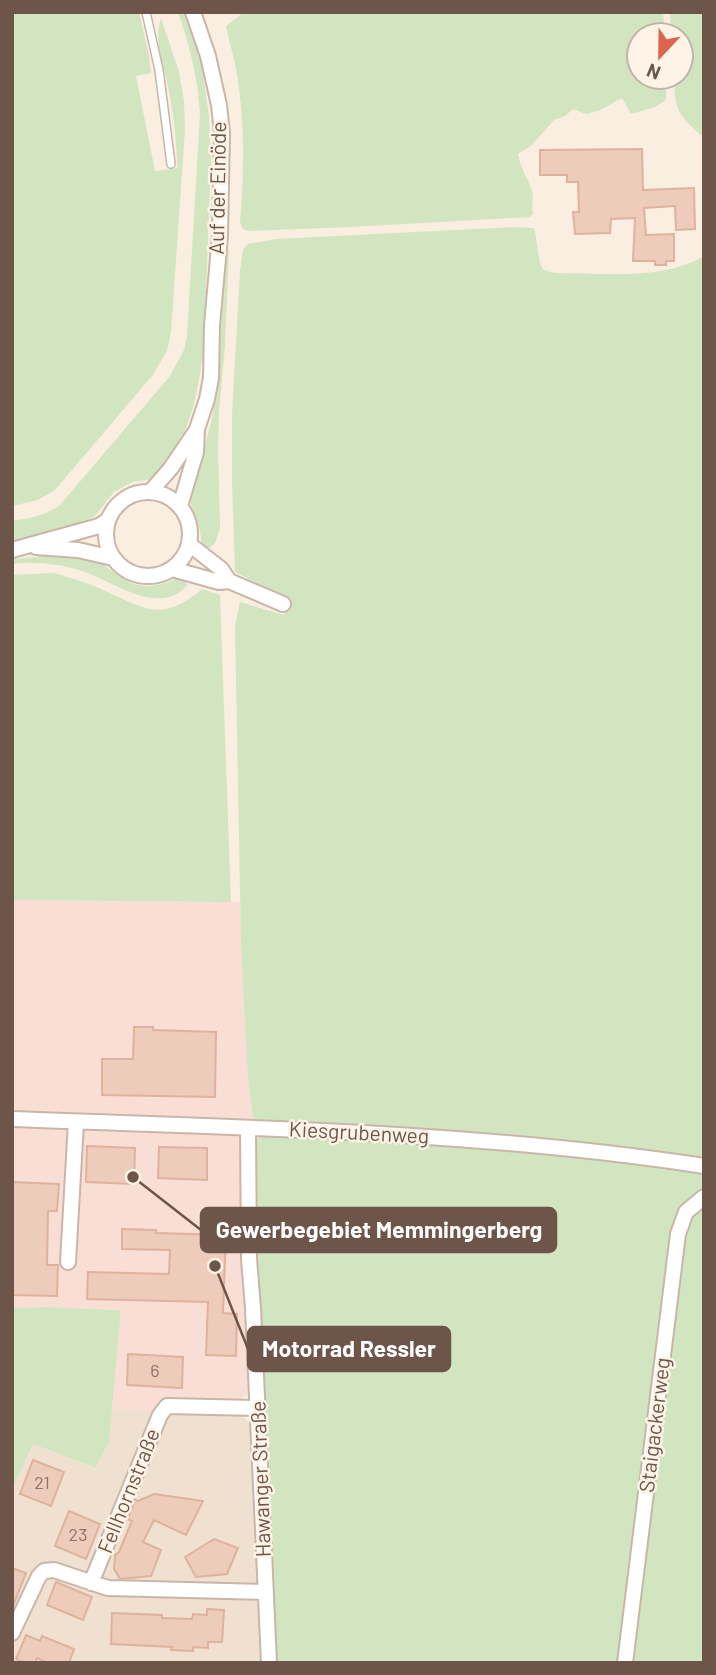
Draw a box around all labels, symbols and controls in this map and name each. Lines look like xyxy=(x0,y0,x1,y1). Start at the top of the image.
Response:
north arrow xyxy=(625,21,695,91)
text: N xyxy=(643,59,664,85)
street label: Auf der Einöde xyxy=(203,121,230,255)
street label: Kiesgrubenweg xyxy=(288,1115,430,1148)
callout: Gewerbegebiet Memmingerberg xyxy=(201,1208,556,1252)
text: Gewerbegebiet Memmingerberg xyxy=(216,1215,542,1243)
callout: Motorrad Ressler xyxy=(248,1327,450,1371)
text: Motorrad Ressler xyxy=(262,1334,436,1362)
street label: Staigackerweg xyxy=(633,1356,674,1494)
house number: 6 xyxy=(150,1359,160,1381)
street label: Hawanger Straße xyxy=(244,1400,275,1558)
street label: Fellhornstraße xyxy=(91,1424,164,1557)
house number: 21 xyxy=(34,1471,50,1493)
house number: 23 xyxy=(69,1523,87,1545)

